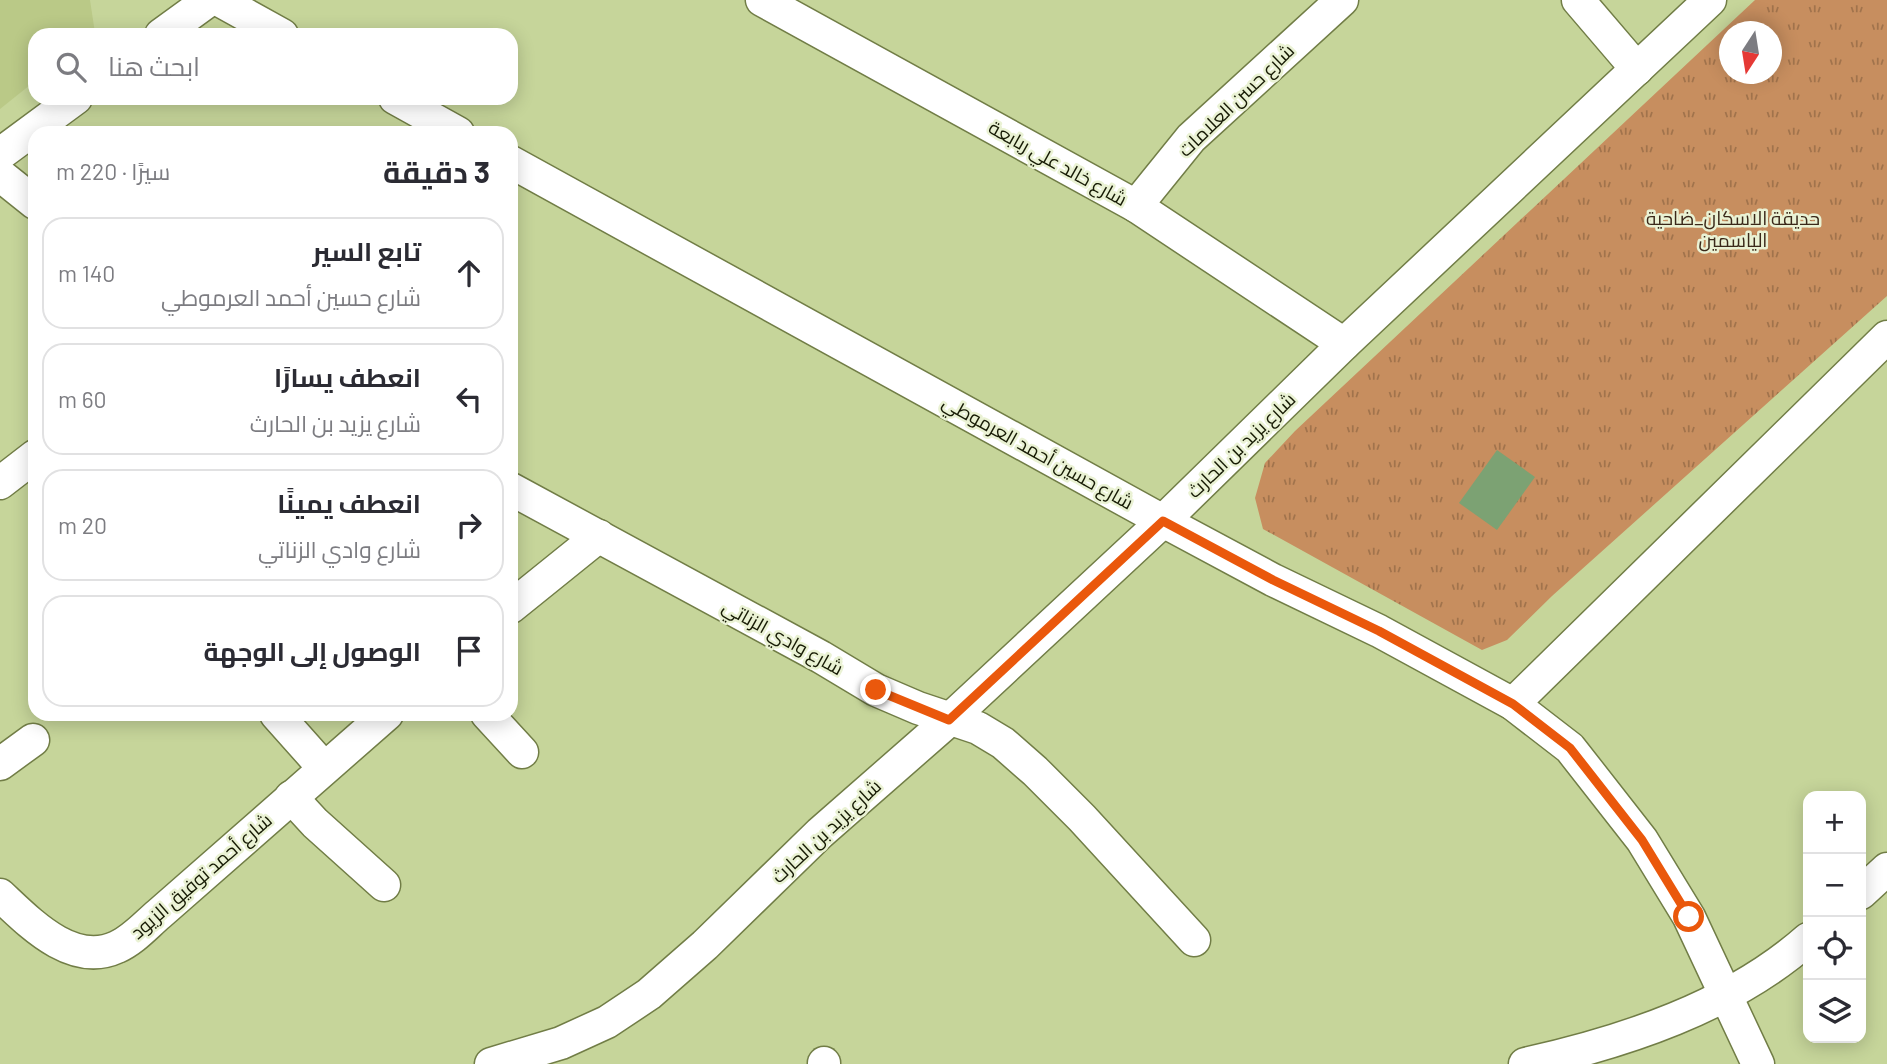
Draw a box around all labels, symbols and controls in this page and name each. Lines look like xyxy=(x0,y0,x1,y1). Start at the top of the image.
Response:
north arrow xyxy=(1719,21,1782,84)
search box xyxy=(28,28,518,105)
street label: شارع حسن العلامات xyxy=(1173,38,1300,163)
icon: search xyxy=(52,48,90,86)
text: ابحث هنا xyxy=(108,50,200,81)
street label: شارع خالد علي ربابعة xyxy=(983,115,1132,214)
text: 3 دقيقة xyxy=(383,153,490,189)
text: سيرًا · 220 m xyxy=(56,157,170,185)
park label: حديقة الاسكان_ضاحية الياسمين xyxy=(1646,206,1820,252)
text: تابع السير xyxy=(312,235,421,266)
icon: ahead xyxy=(450,254,488,292)
text: 140 m xyxy=(58,259,115,287)
text: شارع حسين أحمد العرموطي xyxy=(161,283,421,311)
text: انعطف يسارًا xyxy=(274,361,421,392)
icon: left xyxy=(450,380,488,418)
text: 60 m xyxy=(58,385,106,413)
street label: شارع يزيد بن الحارث xyxy=(1182,387,1302,504)
street label: شارع حسين أحمد العرموطي xyxy=(937,389,1138,517)
text: شارع يزيد بن الحارث xyxy=(250,409,421,437)
text: انعطف يمينًا xyxy=(277,487,421,518)
icon: right xyxy=(450,506,488,544)
text: 20 m xyxy=(58,511,107,539)
text: شارع وادي الزناتي xyxy=(258,535,421,563)
street label: شارع وادي الزناتي xyxy=(717,594,848,683)
icon: arrive xyxy=(450,632,488,670)
text: الوصول إلى الوجهة xyxy=(203,635,421,666)
route end xyxy=(860,674,891,705)
street label: شارع يزيد بن الحارث xyxy=(766,774,887,889)
map controls xyxy=(1803,791,1866,1043)
button: + xyxy=(1803,791,1866,854)
street label: شارع أحمد توفيق الزيود xyxy=(125,808,278,946)
button: − xyxy=(1803,854,1866,917)
route start xyxy=(1673,901,1704,932)
button: locate xyxy=(1803,917,1866,980)
button: layers xyxy=(1803,980,1866,1043)

